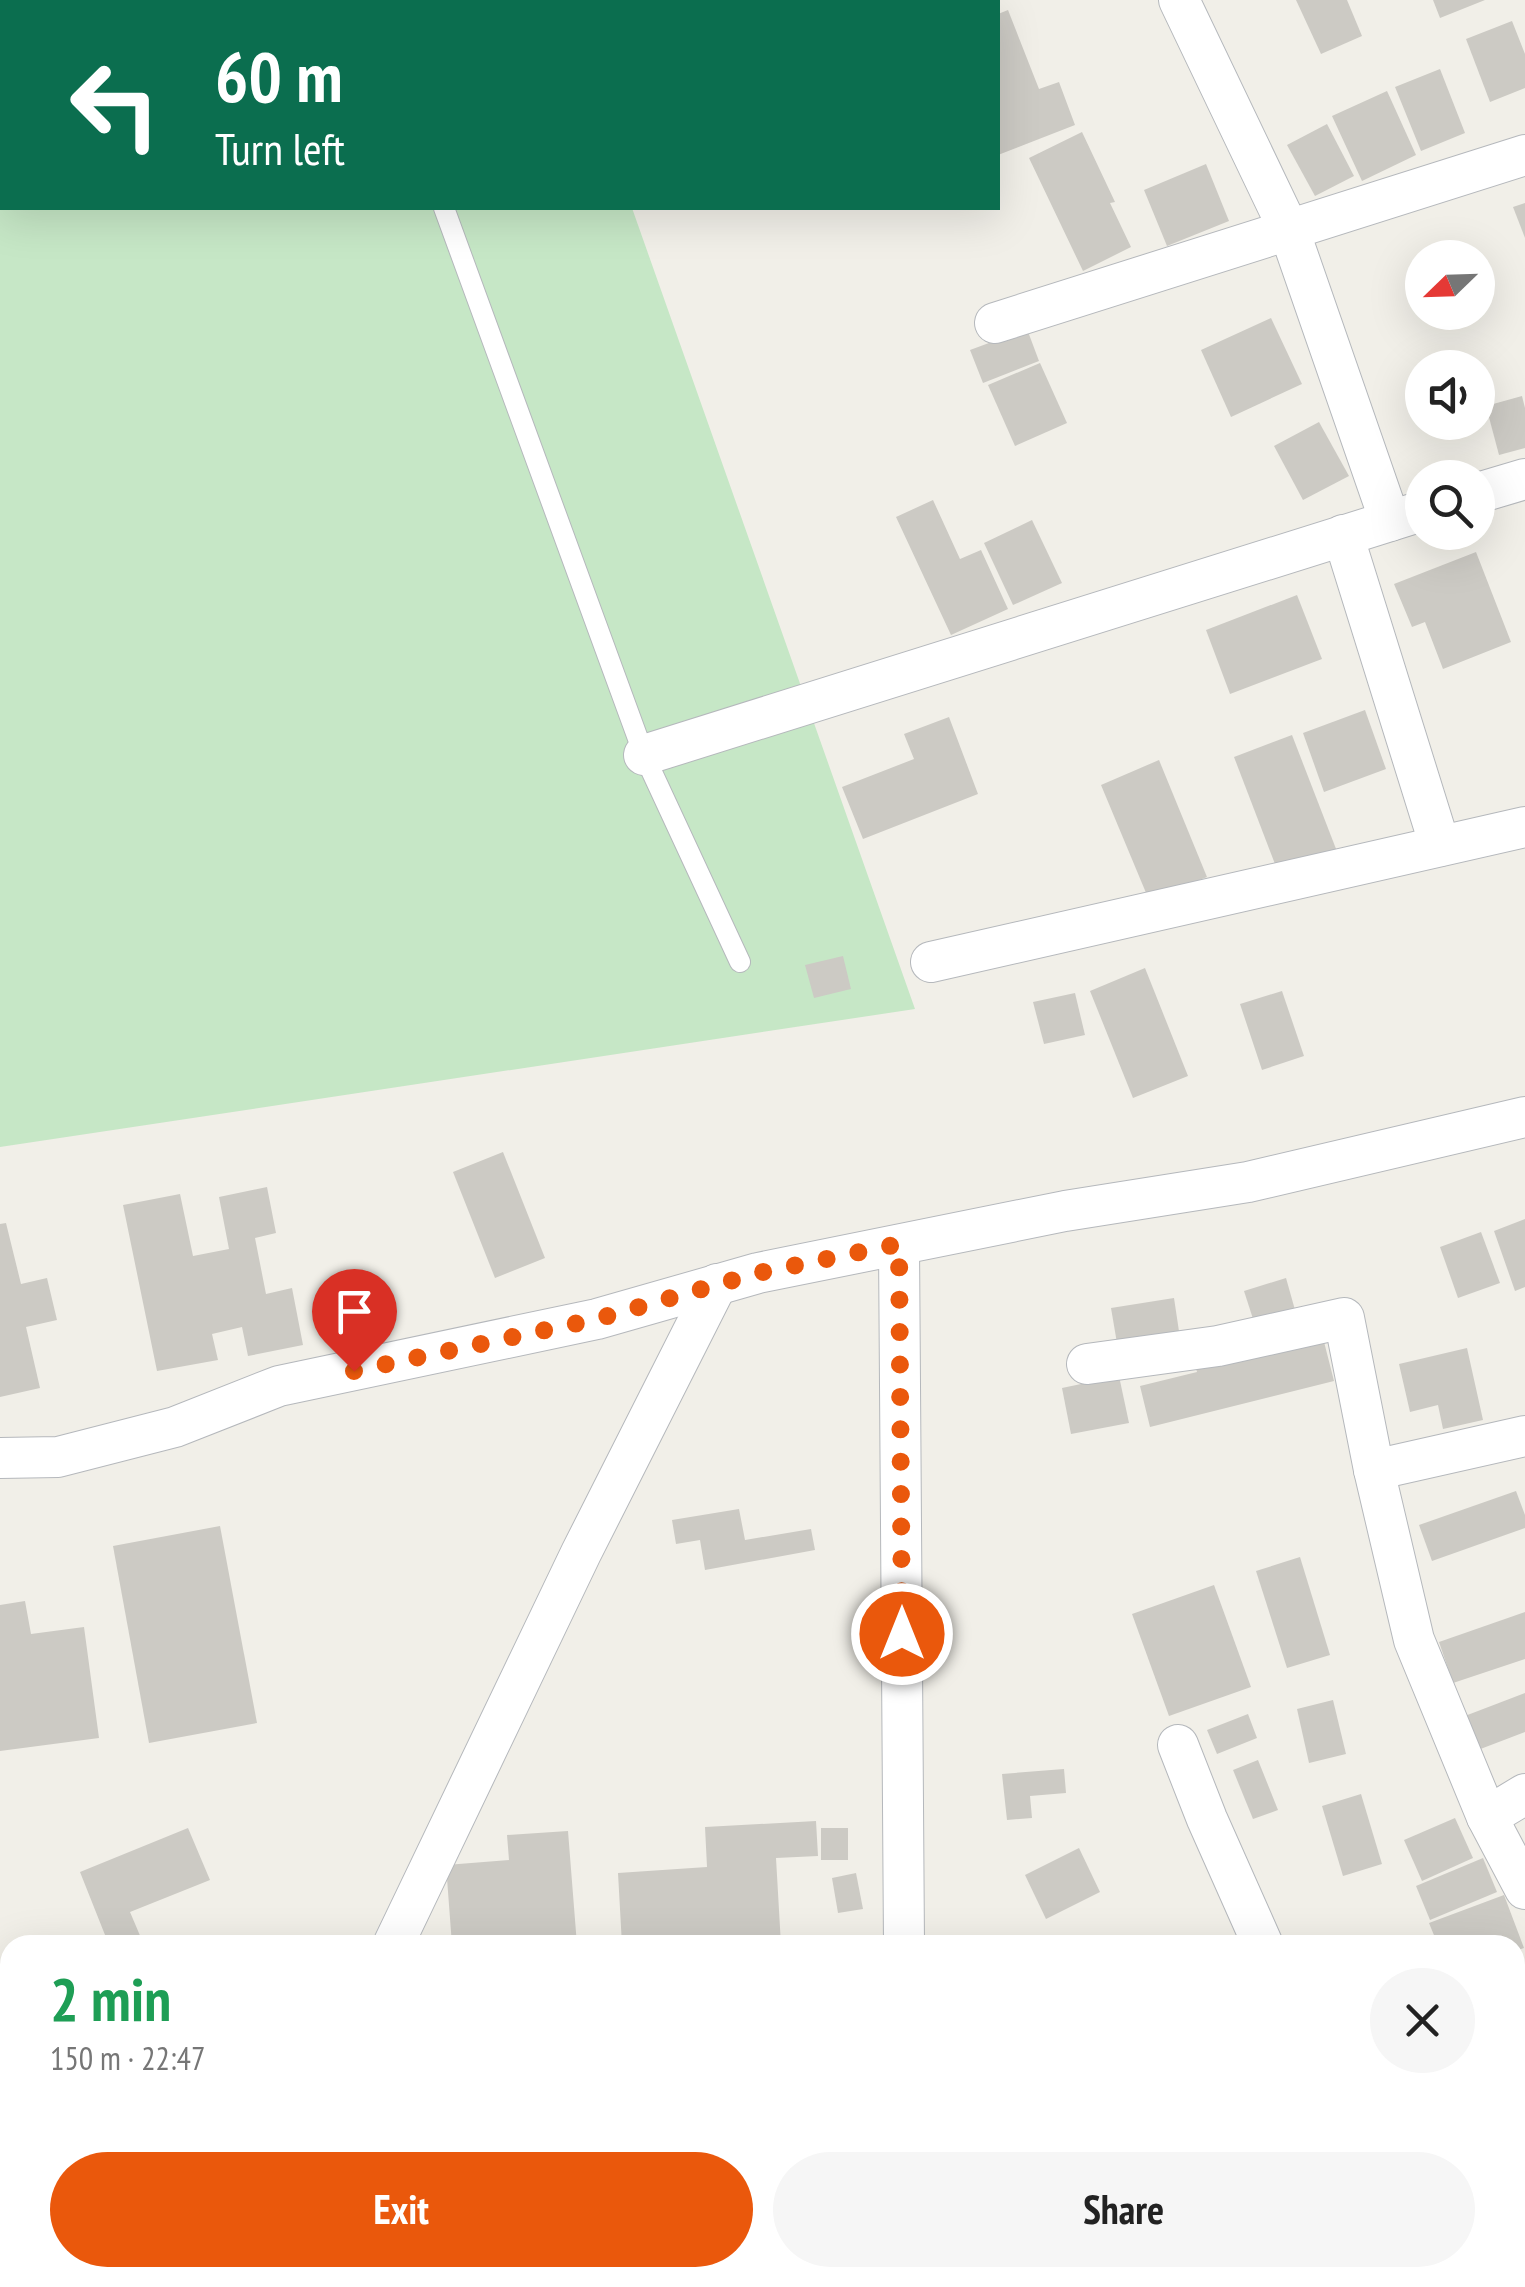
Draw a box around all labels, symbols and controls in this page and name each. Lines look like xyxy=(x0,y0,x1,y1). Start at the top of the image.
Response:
text: 60 m xyxy=(215,31,343,121)
icon: left xyxy=(50,40,180,170)
text: Turn left xyxy=(215,119,345,177)
north arrow xyxy=(1405,240,1495,330)
map controls xyxy=(1405,240,1495,550)
button: sound xyxy=(1405,350,1495,440)
button: search xyxy=(1405,460,1495,550)
pin xyxy=(312,1269,397,1372)
icon: arrive xyxy=(327,1284,382,1339)
position arrow xyxy=(850,1582,954,1686)
text: 2 min xyxy=(50,1960,171,2038)
button: close xyxy=(1370,1968,1475,2073)
text: 150 m · 22:47 xyxy=(50,2037,205,2079)
button: Exit xyxy=(50,2152,753,2267)
button: Share xyxy=(773,2152,1475,2267)

